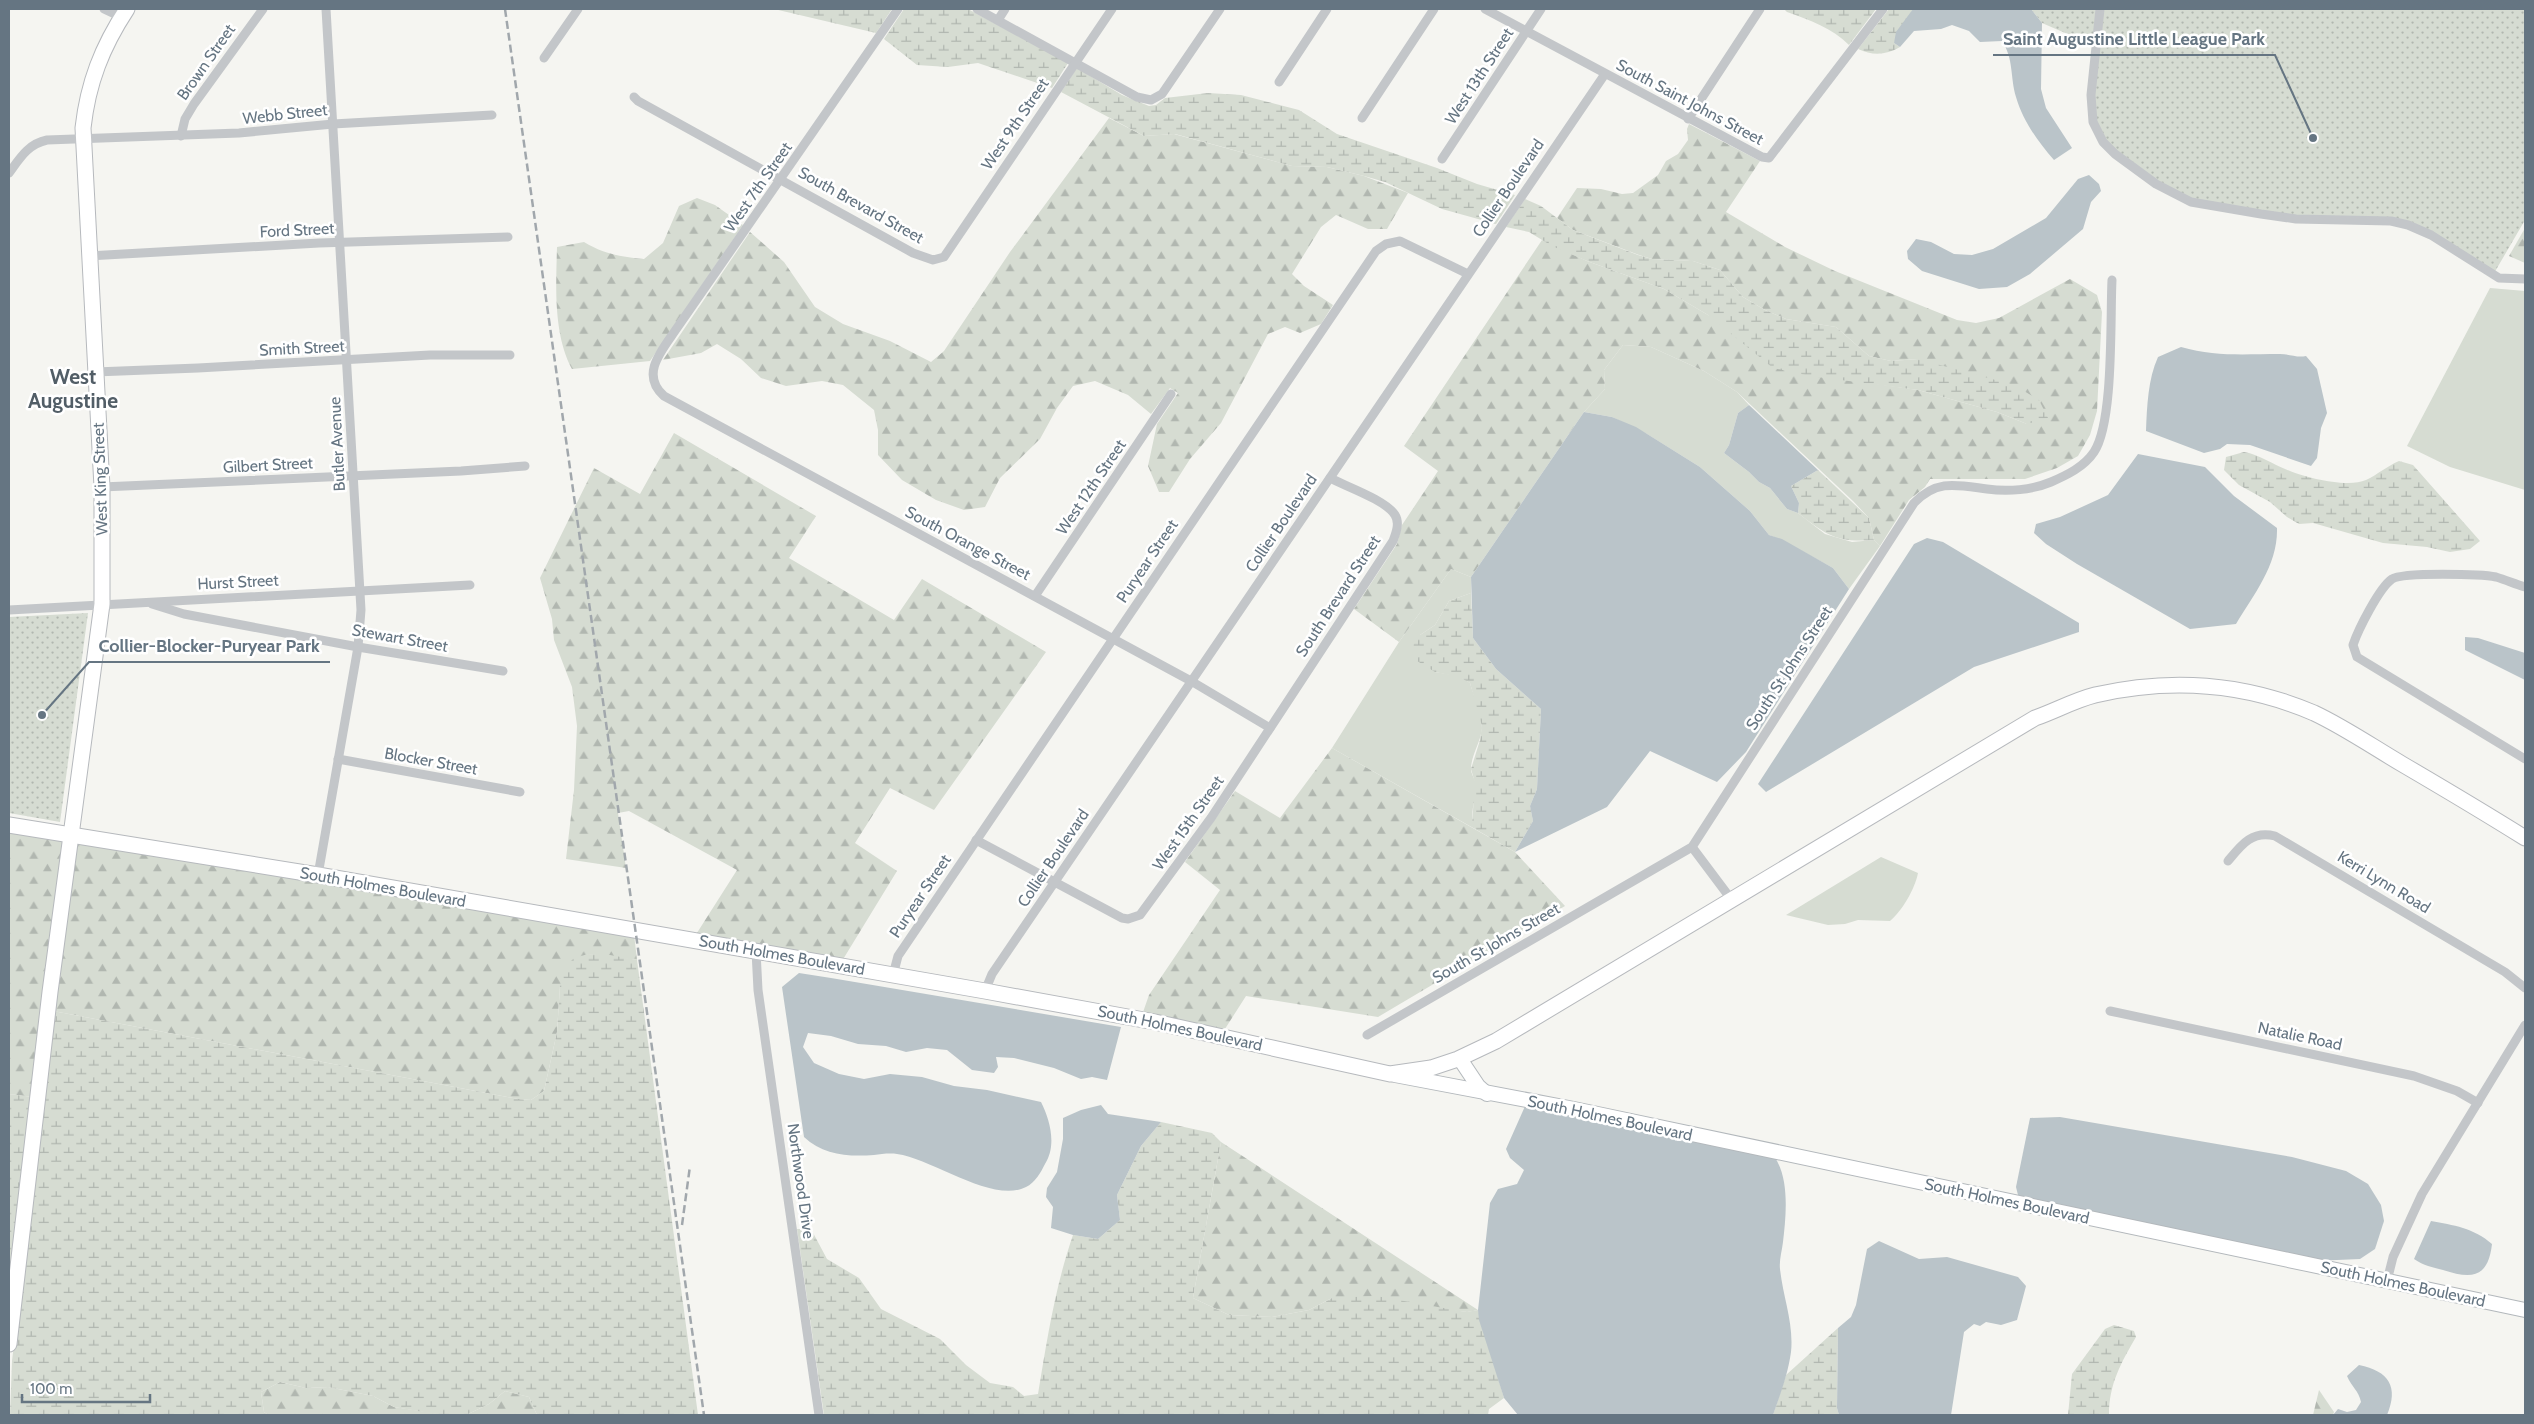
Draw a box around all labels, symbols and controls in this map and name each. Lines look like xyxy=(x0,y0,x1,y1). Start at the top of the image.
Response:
street label: Brown Street xyxy=(173,20,239,104)
callout: Saint Augustine Little League Park xyxy=(1993,22,2275,55)
street label: West 13th Street xyxy=(1441,24,1518,128)
text: Saint Augustine Little League Park xyxy=(2003,28,2265,50)
street label: South Saint Johns Street xyxy=(1613,55,1767,149)
street label: West 9th Street xyxy=(977,74,1053,173)
street label: Webb Street xyxy=(242,100,329,128)
street label: Collier Boulevard xyxy=(1468,135,1548,241)
street label: West 7th Street xyxy=(720,138,796,236)
street label: South Brevard Street xyxy=(795,163,928,248)
street label: Ford Street xyxy=(259,219,336,241)
street label: Smith Street xyxy=(259,336,346,360)
district label: West Augustine xyxy=(28,364,118,413)
street label: Butler Avenue xyxy=(325,396,349,492)
street label: West King Street xyxy=(89,422,111,536)
street label: West 12th Street xyxy=(1052,435,1130,538)
street label: Gilbert Street xyxy=(223,453,314,477)
street label: Collier Boulevard xyxy=(1241,470,1321,576)
street label: South Orange Street xyxy=(902,502,1034,584)
street label: Puryear Street xyxy=(1112,515,1182,606)
street label: South Brevard Street xyxy=(1292,531,1385,660)
street label: Hurst Street xyxy=(197,570,280,594)
street label: South St Johns Street xyxy=(1742,602,1836,734)
street label: Stewart Street xyxy=(351,620,450,656)
callout: Collier-Blocker-Puryear Park xyxy=(89,629,330,662)
text: Collier-Blocker-Puryear Park xyxy=(98,635,320,657)
street label: Blocker Street xyxy=(383,743,480,779)
street label: West 15th Street xyxy=(1148,772,1228,874)
street label: Collier Boulevard xyxy=(1013,805,1093,911)
street label: Kerri Lynn Road xyxy=(2334,847,2434,917)
street label: Puryear Street xyxy=(885,850,955,941)
street label: South Holmes Boulevard xyxy=(299,863,467,911)
street label: South St Johns Street xyxy=(1429,898,1564,987)
street label: South Holmes Boulevard xyxy=(698,931,866,979)
street label: South Holmes Boulevard xyxy=(1096,1001,1264,1055)
street label: Natalie Road xyxy=(2256,1018,2344,1054)
street label: South Holmes Boulevard xyxy=(1526,1091,1694,1145)
street label: Northwood Drive xyxy=(783,1122,819,1240)
street label: South Holmes Boulevard xyxy=(1923,1174,2091,1228)
street label: South Holmes Boulevard xyxy=(2319,1257,2487,1311)
scale bar xyxy=(22,1372,150,1404)
text: 100 m xyxy=(30,1380,72,1398)

